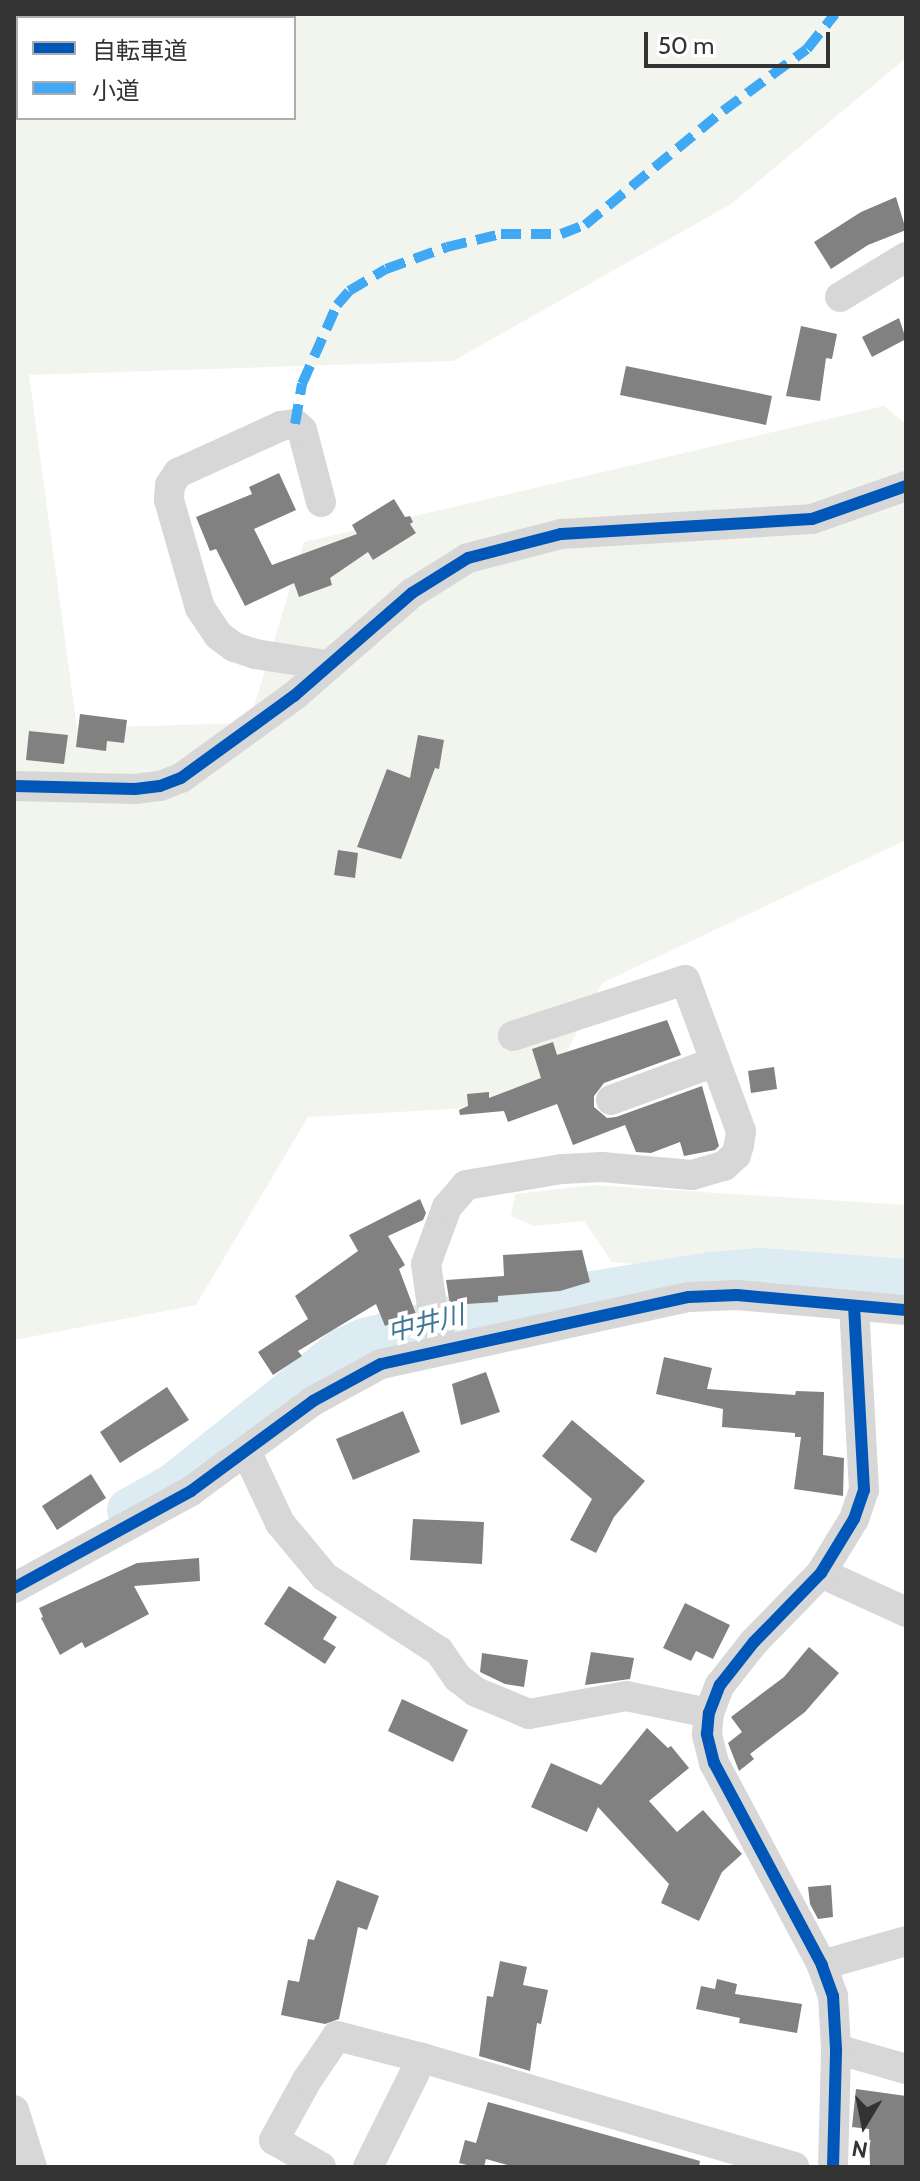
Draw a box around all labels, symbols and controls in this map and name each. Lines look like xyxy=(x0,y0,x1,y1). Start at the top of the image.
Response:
legend xyxy=(16,16,296,120)
scale bar xyxy=(648,16,834,66)
text: 50 m xyxy=(658,31,714,60)
text: 自転車道 xyxy=(92,36,188,65)
text: 小道 xyxy=(92,76,140,105)
water label: 中井川 xyxy=(384,1299,468,1349)
north arrow xyxy=(824,2085,904,2165)
text: N xyxy=(850,2134,870,2164)

